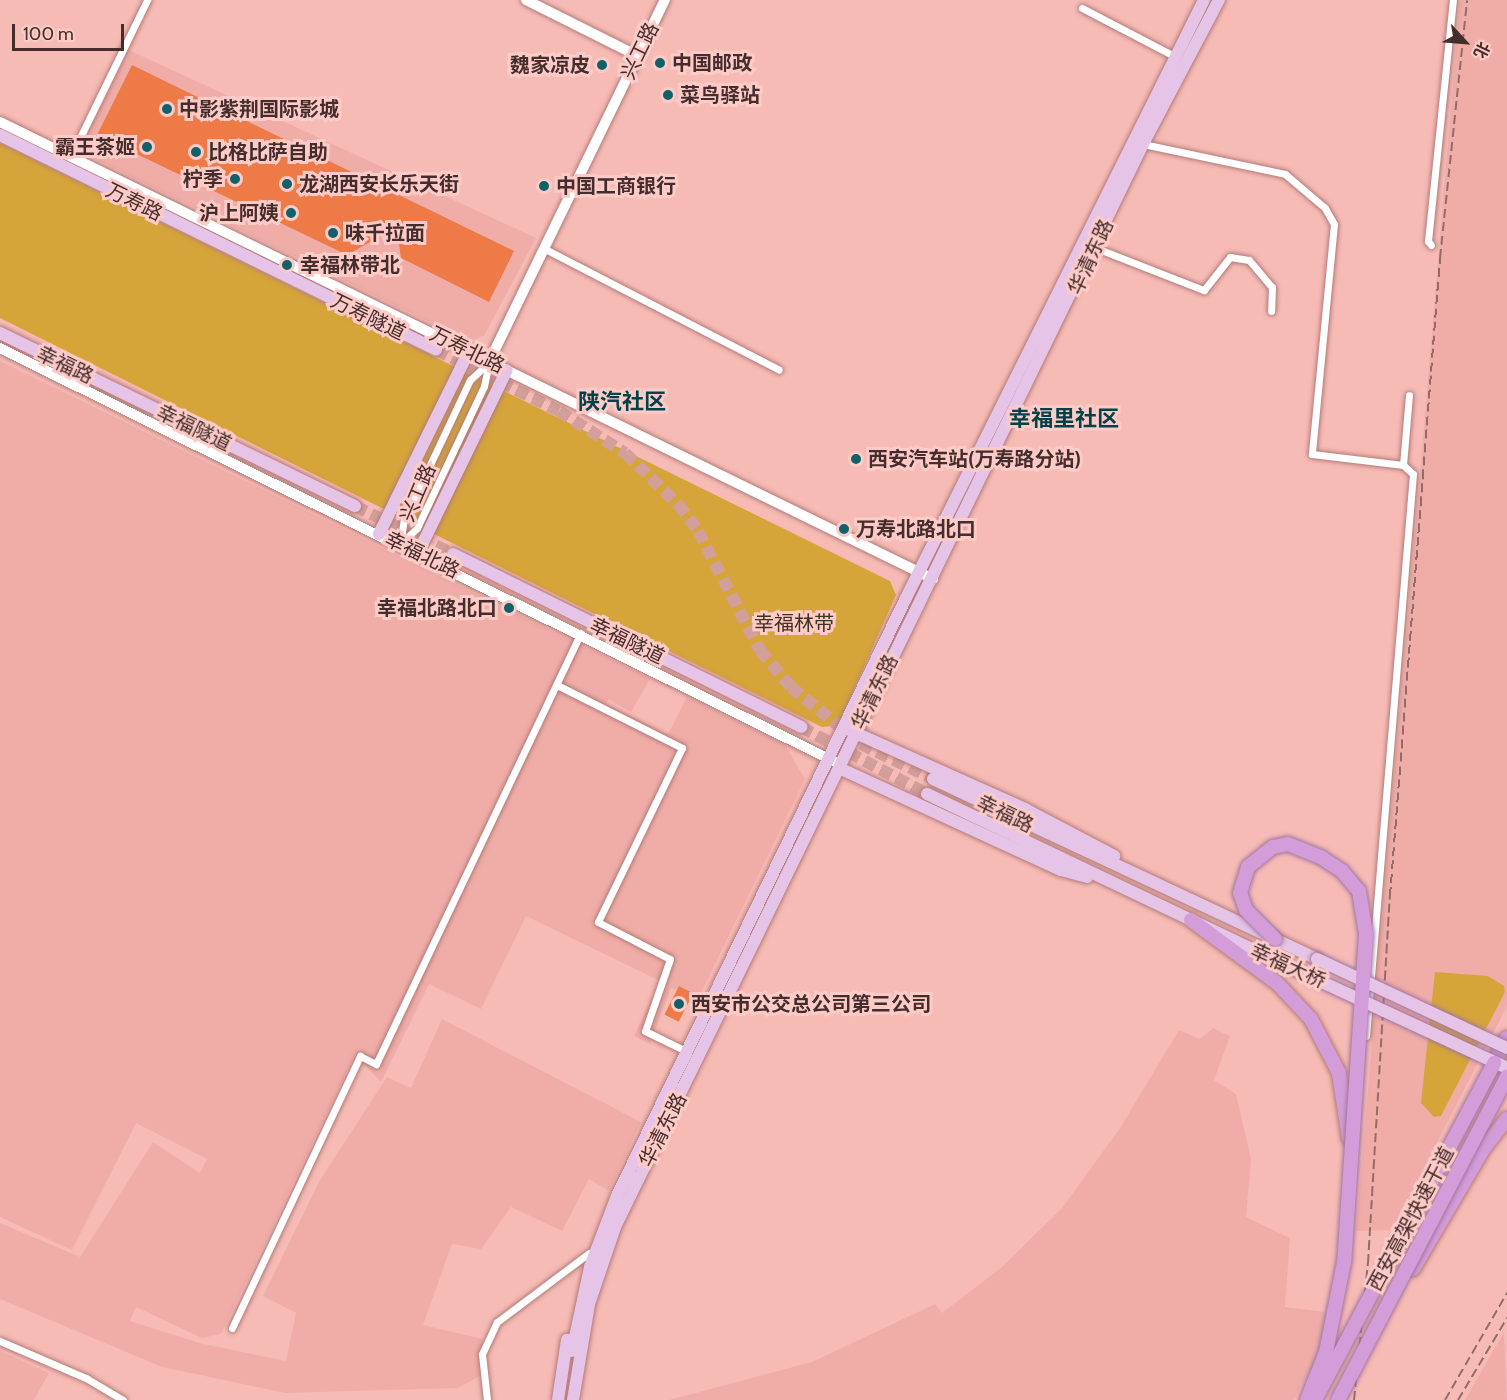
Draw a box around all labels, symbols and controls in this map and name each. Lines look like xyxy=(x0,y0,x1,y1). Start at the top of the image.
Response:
scale bar xyxy=(15,12,128,50)
north arrow xyxy=(1435,12,1495,72)
street label: 兴工路 xyxy=(616,19,664,83)
text: 100 m xyxy=(23,23,74,45)
text: 北 xyxy=(1470,39,1494,61)
place label: 中国邮政 xyxy=(672,51,752,75)
place label: 魏家凉皮 xyxy=(510,53,590,77)
marker: 中国邮政 xyxy=(653,56,667,70)
marker: 魏家凉皮 xyxy=(595,58,609,72)
place label: 菜鸟驿站 xyxy=(680,83,760,107)
marker: 菜鸟驿站 xyxy=(661,88,675,102)
place label: 中影紫荆国际影城 xyxy=(179,97,339,121)
marker: 中影紫荆国际影城 xyxy=(160,102,174,116)
place label: 霸王茶姬 xyxy=(55,135,135,159)
marker: 霸王茶姬 xyxy=(140,140,154,154)
place label: 比格比萨自助 xyxy=(208,140,328,164)
marker: 比格比萨自助 xyxy=(189,145,203,159)
place label: 柠季 xyxy=(183,167,223,191)
marker: 柠季 xyxy=(228,172,242,186)
place label: 龙湖西安长乐天街 xyxy=(299,172,459,196)
place label: 中国工商银行 xyxy=(556,174,676,198)
marker: 龙湖西安长乐天街 xyxy=(280,177,294,191)
street label: 万寿路 xyxy=(102,178,166,226)
marker: 中国工商银行 xyxy=(537,179,551,193)
place label: 沪上阿姨 xyxy=(199,201,279,225)
marker: 沪上阿姨 xyxy=(284,206,298,220)
street label: 华清东路 xyxy=(1063,216,1119,298)
place label: 味千拉面 xyxy=(345,221,425,245)
marker: 味千拉面 xyxy=(326,226,340,240)
place label: 幸福林带北 xyxy=(300,253,400,277)
marker: 幸福林带北 xyxy=(278,256,296,274)
street label: 万寿隧道 xyxy=(327,289,409,345)
street label: 万寿北路 xyxy=(426,322,508,378)
street label: 幸福路 xyxy=(33,341,97,389)
district label: 陕汽社区 xyxy=(578,389,666,415)
street label: 幸福隧道 xyxy=(153,400,235,456)
district label: 幸福里社区 xyxy=(1009,406,1119,432)
place label: 西安汽车站(万寿路分站) xyxy=(868,447,1081,471)
marker: 西安汽车站(万寿路分站) xyxy=(849,452,863,466)
street label: 兴工路 xyxy=(395,461,441,525)
place label: 万寿北路北口 xyxy=(856,517,976,541)
marker: 万寿北路北口 xyxy=(837,522,851,536)
street label: 幸福北路 xyxy=(381,527,463,583)
place label: 幸福北路北口 xyxy=(377,596,497,620)
marker: 幸福北路北口 xyxy=(502,601,516,615)
park label: 幸福林带 xyxy=(754,611,834,635)
street label: 幸福隧道 xyxy=(586,613,668,669)
street label: 华清东路 xyxy=(847,651,903,733)
street label: 幸福路 xyxy=(973,790,1037,838)
street label: 幸福大桥 xyxy=(1247,938,1329,994)
place label: 西安市公交总公司第三公司 xyxy=(691,992,931,1016)
marker: 西安市公交总公司第三公司 xyxy=(672,997,686,1011)
street label: 华清东路 xyxy=(634,1089,692,1171)
street label: 西安高架快速干道 xyxy=(1363,1143,1459,1295)

